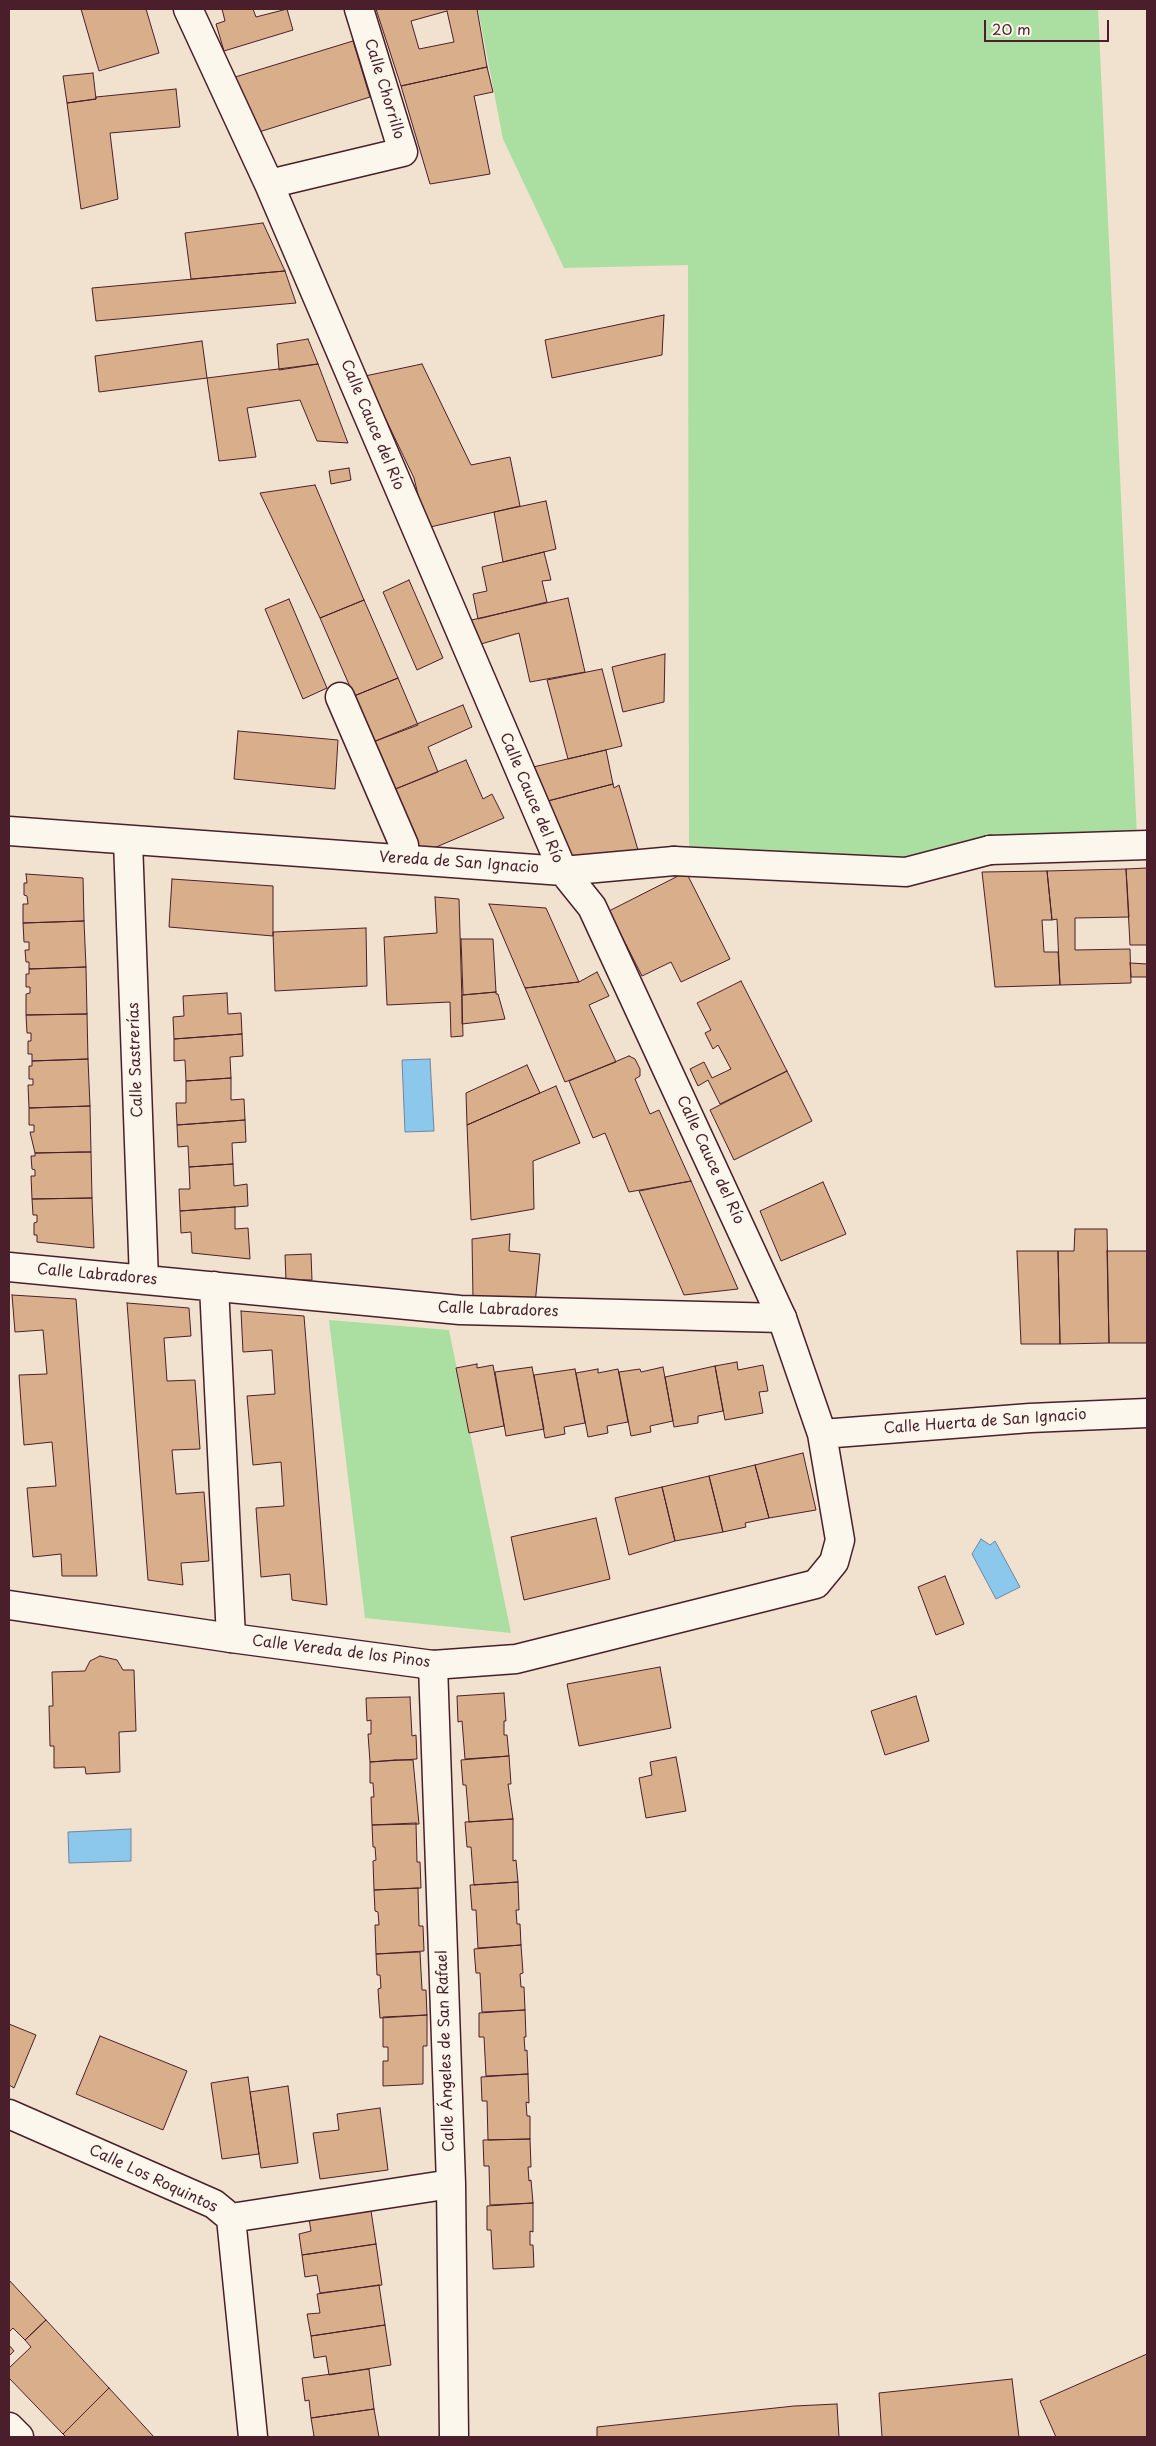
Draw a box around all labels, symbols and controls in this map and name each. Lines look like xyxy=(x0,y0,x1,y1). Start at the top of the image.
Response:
scale bar xyxy=(986,10,1111,42)
text: 20 m xyxy=(992,17,1031,40)
street label: Calle Chorrillo xyxy=(360,37,408,141)
street label: Calle Cauce del Río xyxy=(336,357,408,493)
street label: Calle Cauce del Río xyxy=(495,730,567,866)
street label: Vereda de San Ignacio xyxy=(378,848,540,878)
street label: Calle Sastrerías xyxy=(125,1002,147,1118)
street label: Calle Cauce del Río xyxy=(672,1093,748,1227)
street label: Calle Labradores xyxy=(36,1261,158,1289)
street label: Calle Labradores xyxy=(437,1299,559,1321)
street label: Calle Huerta de San Ignacio xyxy=(883,1406,1087,1438)
street label: Calle Vereda de los Pinos xyxy=(251,1632,431,1672)
street label: Calle Ángeles de San Rafael xyxy=(433,1950,459,2152)
street label: Calle Los Roquintos xyxy=(86,2141,220,2217)

